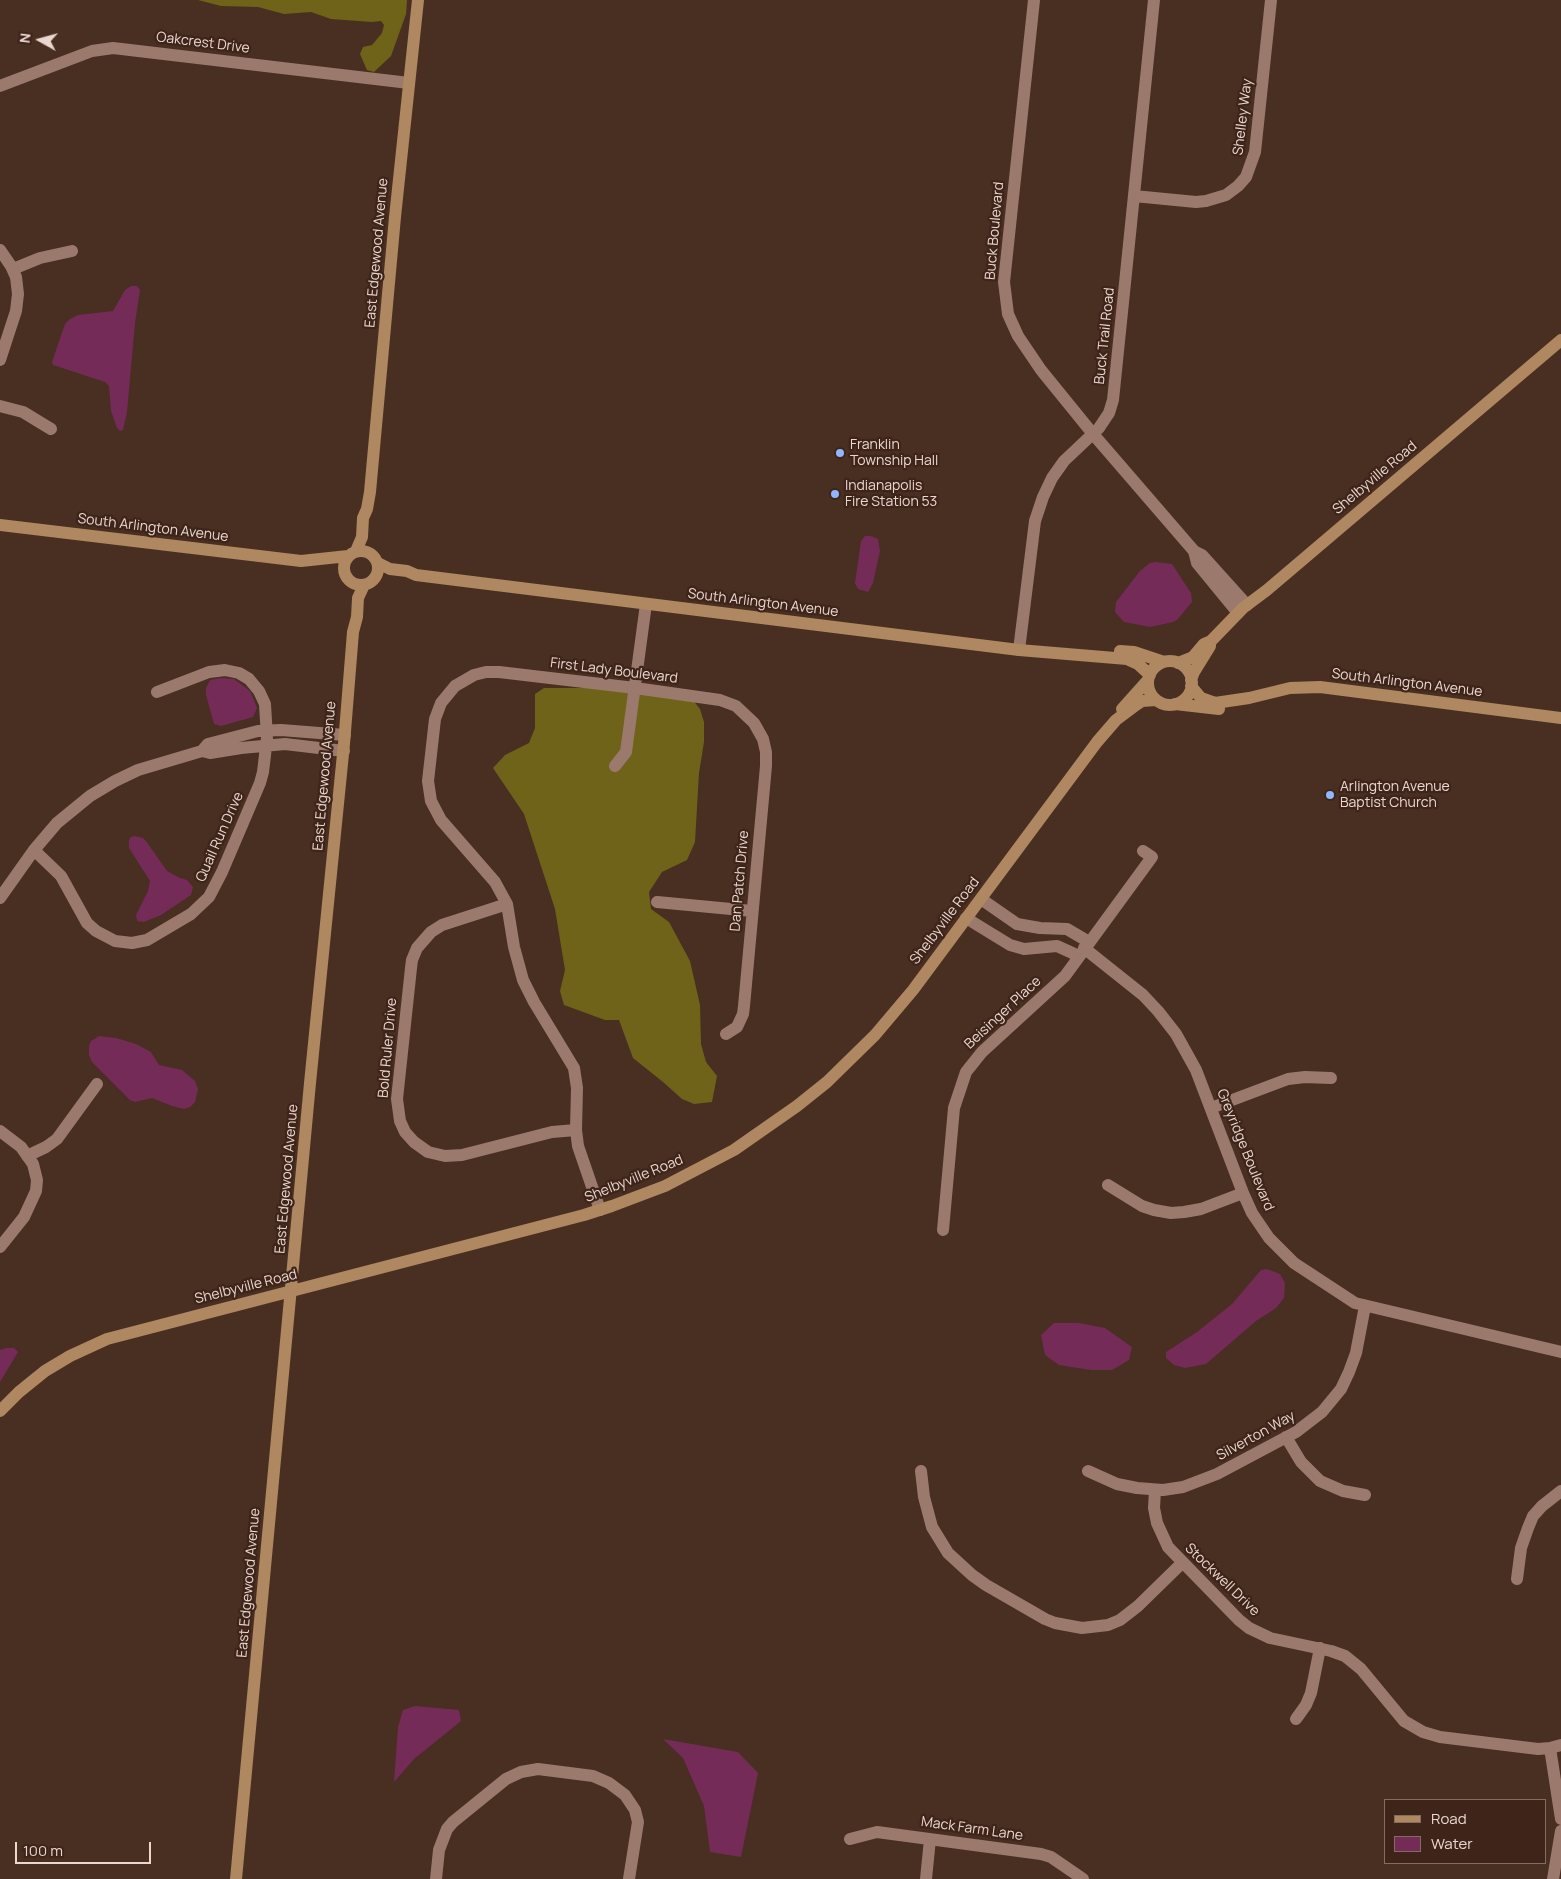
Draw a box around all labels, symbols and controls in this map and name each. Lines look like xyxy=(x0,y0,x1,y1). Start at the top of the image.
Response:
north arrow xyxy=(15,15,65,65)
street label: Oakcrest Drive xyxy=(155,29,251,57)
text: N xyxy=(15,32,35,44)
street label: Shelley Way xyxy=(1230,78,1256,156)
street label: East Edgewood Avenue xyxy=(362,178,392,328)
street label: Buck Boulevard xyxy=(982,181,1008,281)
street label: Buck Trail Road xyxy=(1092,287,1118,385)
place label: Franklin Township Hall xyxy=(850,437,938,470)
street label: Shelbyville Road xyxy=(1329,438,1421,518)
marker: Franklin Township Hall xyxy=(834,447,846,459)
place label: Indianapolis Fire Station 53 xyxy=(845,478,937,511)
marker: Indianapolis Fire Station 53 xyxy=(829,488,841,500)
street label: South Arlington Avenue xyxy=(77,510,229,546)
street label: South Arlington Avenue xyxy=(687,585,839,621)
street label: First Lady Boulevard xyxy=(549,655,679,687)
street label: South Arlington Avenue xyxy=(1331,665,1483,701)
street label: East Edgewood Avenue xyxy=(310,701,340,851)
place label: Arlington Avenue Baptist Church xyxy=(1340,779,1450,812)
street label: Quail Run Drive xyxy=(193,789,247,885)
marker: Arlington Avenue Baptist Church xyxy=(1324,789,1336,801)
street label: Dan Patch Drive xyxy=(727,830,753,932)
street label: Shelbyville Road xyxy=(907,874,983,968)
street label: Beisinger Place xyxy=(961,973,1045,1053)
street label: Bold Ruler Drive xyxy=(375,997,401,1099)
street label: Greyridge Boulevard xyxy=(1213,1087,1277,1213)
street label: East Edgewood Avenue xyxy=(272,1104,302,1254)
street label: Shelbyville Road xyxy=(582,1152,686,1206)
street label: Shelbyville Road xyxy=(193,1266,299,1308)
street label: Silverton Way xyxy=(1214,1408,1298,1464)
street label: East Edgewood Avenue xyxy=(234,1508,264,1658)
street label: Stockwell Drive xyxy=(1181,1540,1263,1620)
legend xyxy=(1384,1799,1546,1864)
text: Road xyxy=(1431,1808,1467,1829)
street label: Mack Farm Lane xyxy=(920,1814,1024,1844)
scale bar xyxy=(18,1832,154,1864)
text: Water xyxy=(1431,1833,1473,1854)
text: 100 m xyxy=(23,1840,63,1861)

